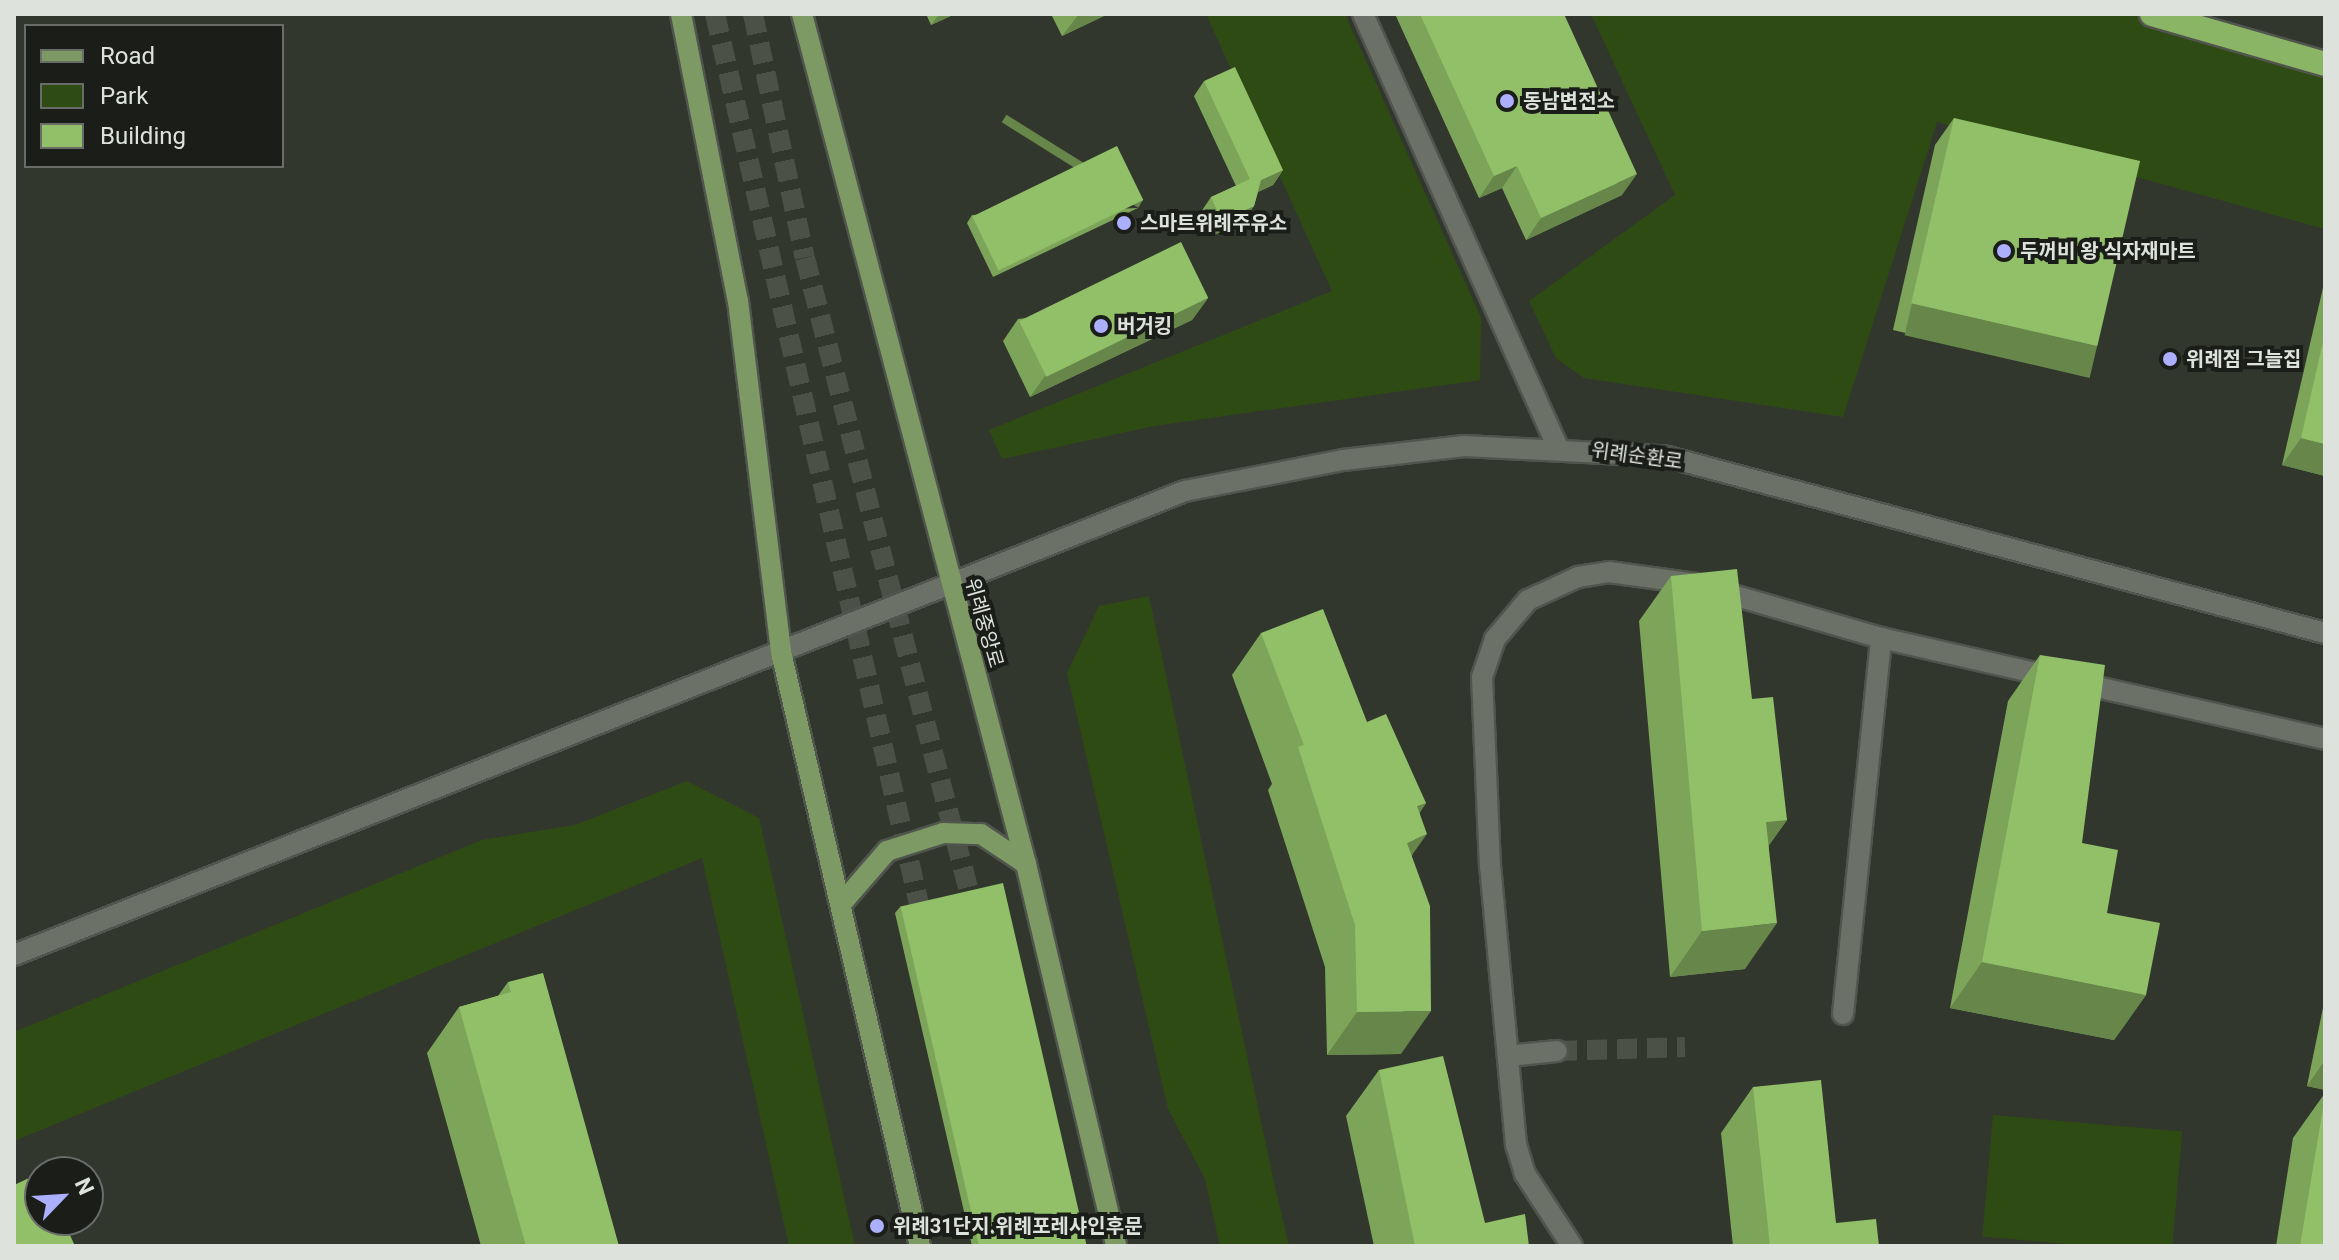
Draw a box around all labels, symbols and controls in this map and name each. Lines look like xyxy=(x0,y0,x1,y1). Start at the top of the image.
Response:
legend xyxy=(24,24,284,168)
text: Road xyxy=(100,42,155,70)
text: Park xyxy=(100,82,148,110)
place label: 동남변전소 xyxy=(1523,89,1615,113)
marker: 동남변전소 xyxy=(1498,92,1516,110)
text: Building xyxy=(100,122,186,150)
place label: 스마트위례주유소 xyxy=(1140,211,1287,235)
marker: 스마트위례주유소 xyxy=(1115,214,1133,232)
place label: 두꺼비 왕 식자재마트 xyxy=(2020,239,2196,263)
marker: 두꺼비 왕 식자재마트 xyxy=(1995,242,2013,260)
place label: 버거킹 xyxy=(1117,314,1172,338)
marker: 버거킹 xyxy=(1092,317,1110,335)
place label: 위례점 그늘집 xyxy=(2186,347,2301,371)
marker: 위례점 그늘집 xyxy=(2161,350,2179,368)
street label: 위례순환로 xyxy=(1590,438,1684,474)
street label: 위례중앙로 xyxy=(960,575,1008,671)
north arrow xyxy=(24,1156,104,1236)
text: N xyxy=(70,1174,99,1199)
place label: 위례31단지.위례포레샤인후문 xyxy=(893,1214,1143,1238)
marker: 위례31단지.위례포레샤인후문 xyxy=(868,1217,886,1235)

